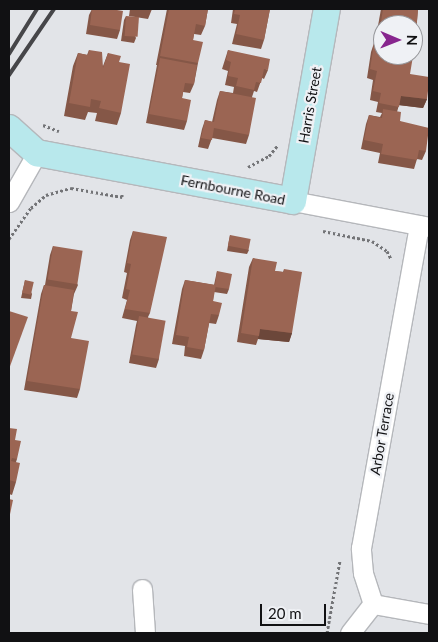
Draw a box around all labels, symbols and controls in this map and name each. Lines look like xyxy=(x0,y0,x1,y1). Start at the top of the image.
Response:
north arrow xyxy=(373,15,423,65)
text: N xyxy=(404,35,421,46)
street label: Harris Street xyxy=(295,65,325,145)
street label: Fernbourne Road xyxy=(179,172,287,208)
street label: Arbor Terrace xyxy=(366,391,398,477)
scale bar xyxy=(263,594,329,626)
text: 20 m xyxy=(268,604,302,622)

